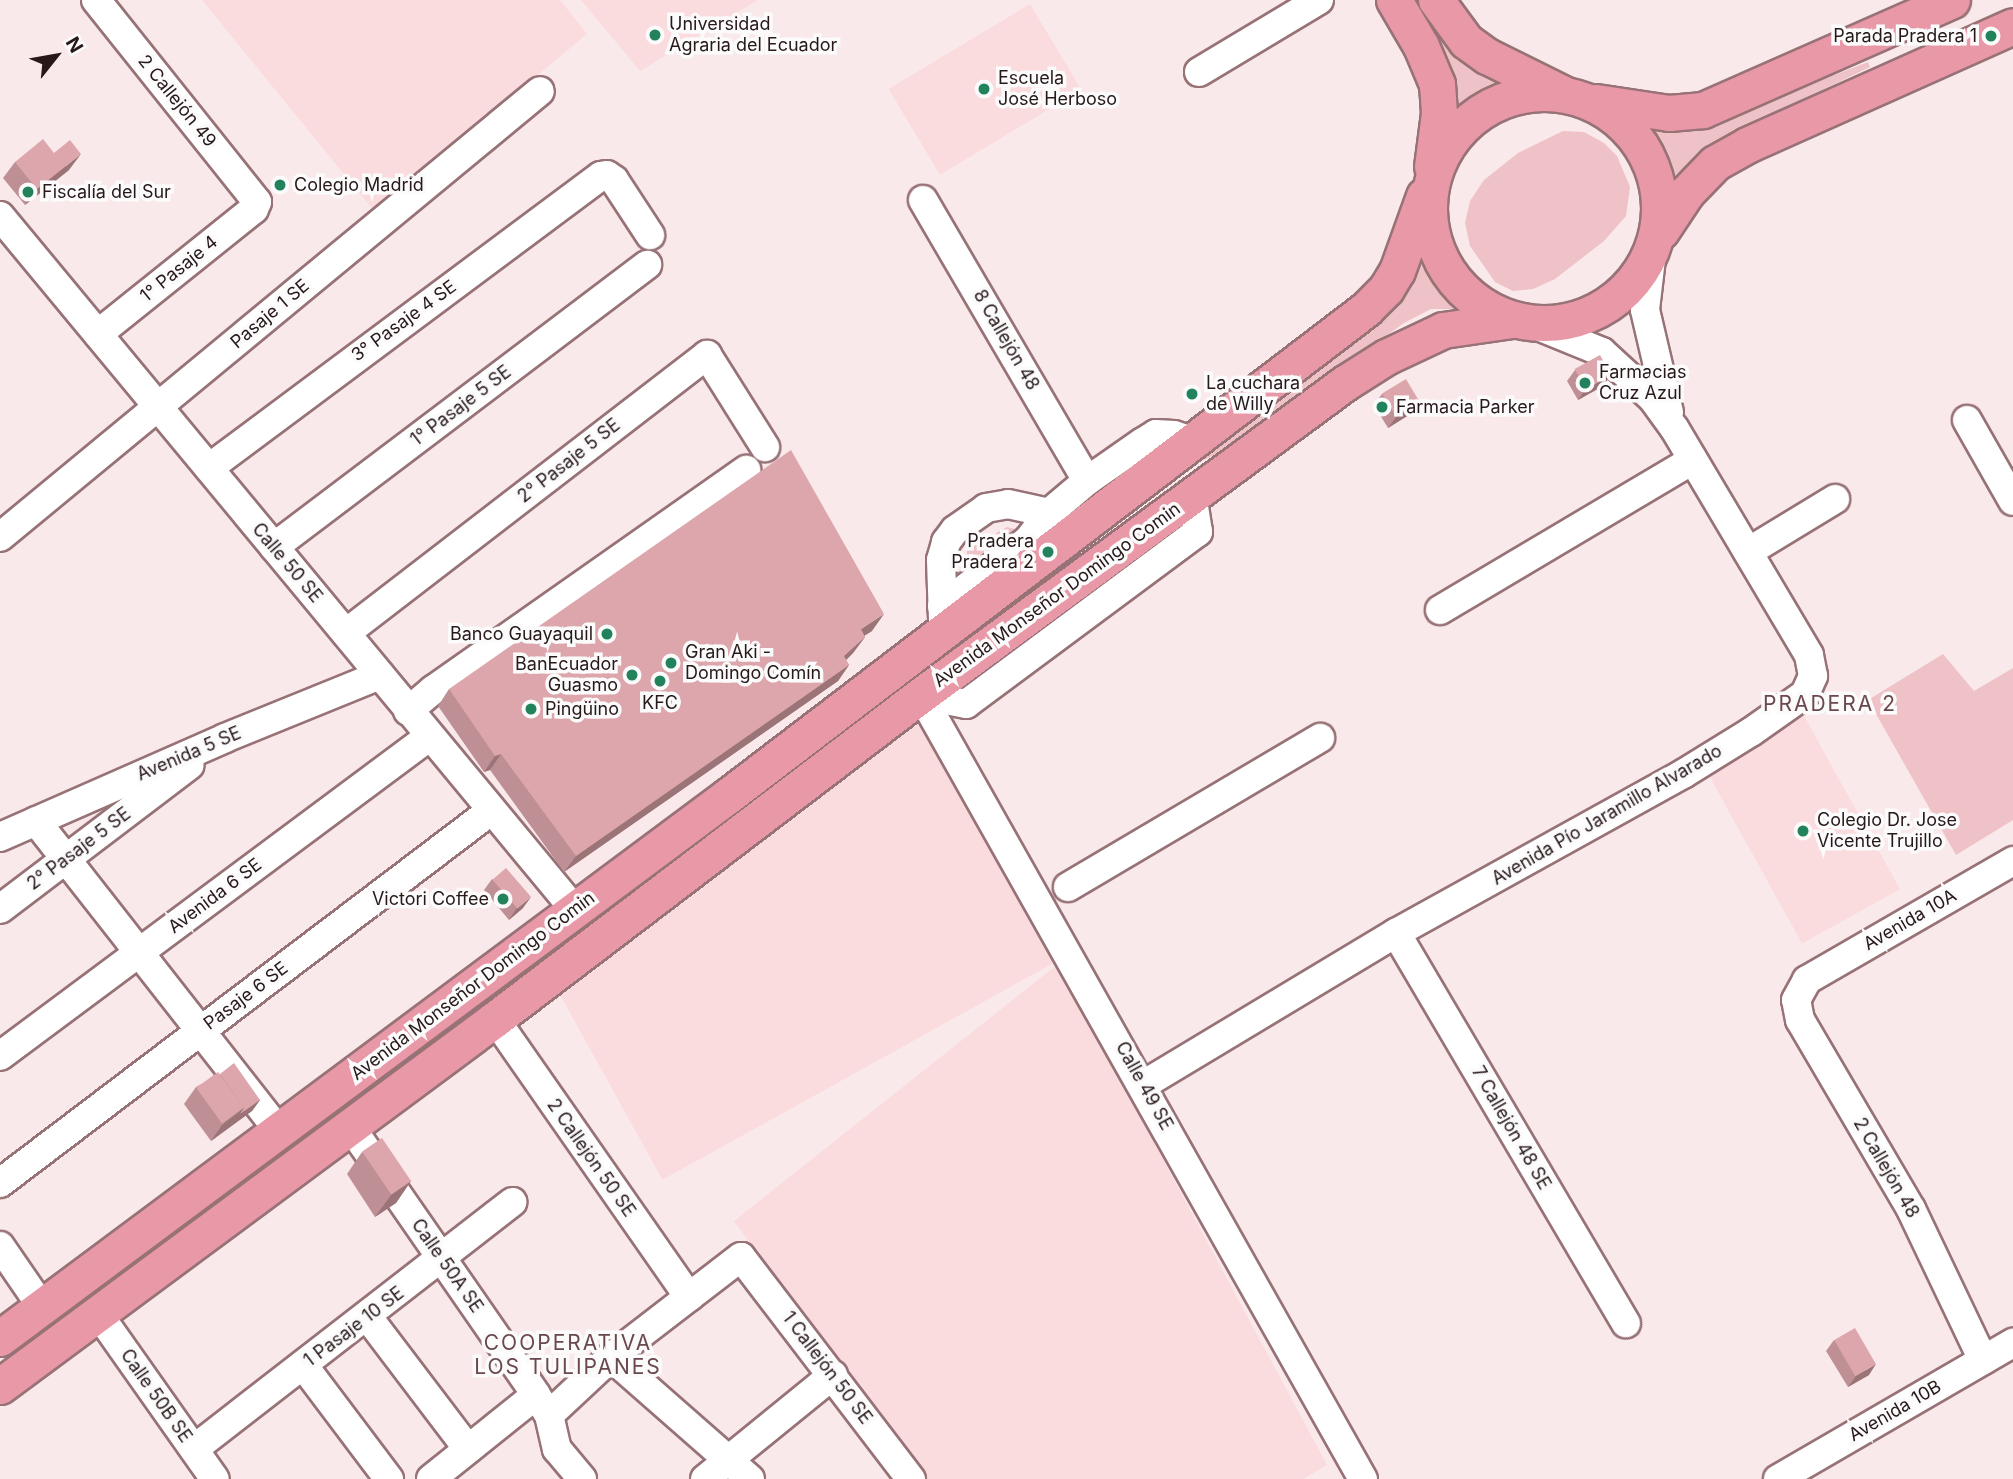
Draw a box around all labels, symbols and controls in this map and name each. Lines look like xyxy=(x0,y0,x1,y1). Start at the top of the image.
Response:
place label: Universidad Agraria del Ecuador xyxy=(669,14,837,56)
north arrow xyxy=(21,21,91,91)
place label: Parada Pradera 1 xyxy=(1833,25,1977,47)
marker: Universidad Agraria del Ecuador xyxy=(647,27,663,43)
marker: Parada Pradera 1 xyxy=(1983,28,1999,44)
text: N xyxy=(61,33,88,57)
street label: 2 Callejón 49 xyxy=(133,51,221,151)
place label: Escuela José Herboso xyxy=(998,68,1117,110)
marker: Escuela José Herboso xyxy=(976,81,992,97)
place label: Colegio Madrid xyxy=(294,174,424,196)
marker: Colegio Madrid xyxy=(272,177,288,193)
place label: Fiscalía del Sur xyxy=(42,181,171,203)
marker: Fiscalía del Sur xyxy=(20,184,36,200)
street label: 1° Pasaje 4 xyxy=(136,231,222,307)
street label: Pasaje 1 SE xyxy=(226,275,314,353)
street label: 3° Pasaje 4 SE xyxy=(347,276,461,366)
street label: 8 Callejón 48 xyxy=(969,286,1043,394)
street label: 1° Pasaje 5 SE xyxy=(407,361,515,451)
place label: Farmacias Cruz Azul xyxy=(1599,362,1686,404)
place label: La cuchara de Willy xyxy=(1206,373,1300,416)
marker: Farmacias Cruz Azul xyxy=(1577,375,1593,391)
marker: La cuchara de Willy xyxy=(1184,386,1200,402)
place label: Farmacia Parker xyxy=(1396,396,1534,418)
marker: Farmacia Parker xyxy=(1374,399,1390,415)
street label: 2° Pasaje 5 SE xyxy=(514,414,624,508)
street label: Avenida Monseñor Domingo Comin xyxy=(929,498,1185,692)
street label: Calle 50 SE xyxy=(247,519,327,607)
place label: Pradera Pradera 2 xyxy=(951,531,1034,574)
marker: Pradera Pradera 2 xyxy=(1040,544,1056,560)
place label: Banco Guayaquil xyxy=(450,623,593,645)
marker: Banco Guayaquil xyxy=(599,626,615,642)
place label: Gran Aki - Domingo Comín xyxy=(685,642,821,684)
place label: BanEcuador Guasmo xyxy=(515,654,618,696)
marker: Gran Aki - Domingo Comín xyxy=(663,655,679,671)
marker: BanEcuador Guasmo xyxy=(624,667,640,683)
marker: KFC xyxy=(652,673,668,689)
district label: PRADERA 2 xyxy=(1764,691,1896,717)
place label: KFC xyxy=(642,692,678,714)
place label: Pingüino xyxy=(545,698,619,720)
marker: Pingüino xyxy=(523,701,539,717)
street label: Avenida 5 SE xyxy=(134,722,244,786)
street label: Avenida Pío Jaramillo Alvarado xyxy=(1488,740,1726,890)
street label: 2° Pasaje 5 SE xyxy=(23,803,135,895)
place label: Colegio Dr. Jose Vicente Trujillo xyxy=(1817,810,1957,852)
marker: Colegio Dr. Jose Vicente Trujillo xyxy=(1795,823,1811,839)
street label: Avenida 6 SE xyxy=(164,854,266,938)
street label: Avenida 10A xyxy=(1860,885,1960,955)
street label: Avenida Monseñor Domingo Comin xyxy=(347,887,599,1085)
place label: Victori Coffee xyxy=(372,888,489,910)
marker: Victori Coffee xyxy=(495,891,511,907)
street label: Pasaje 6 SE xyxy=(200,957,292,1035)
street label: Calle 49 SE xyxy=(1111,1038,1177,1134)
street label: 7 Callejón 48 SE xyxy=(1467,1063,1555,1193)
street label: 2 Callejón 50 SE xyxy=(542,1095,640,1221)
street label: 2 Callejón 48 xyxy=(1849,1114,1923,1222)
street label: Calle 50A SE xyxy=(407,1215,487,1317)
street label: 1 Pasaje 10 SE xyxy=(300,1282,408,1372)
street label: 1 Callejón 50 SE xyxy=(778,1307,876,1429)
district label: COOPERATIVA LOS TULIPANES xyxy=(476,1330,660,1380)
street label: Calle 50B SE xyxy=(116,1345,196,1447)
street label: Avenida 10B xyxy=(1845,1376,1945,1446)

